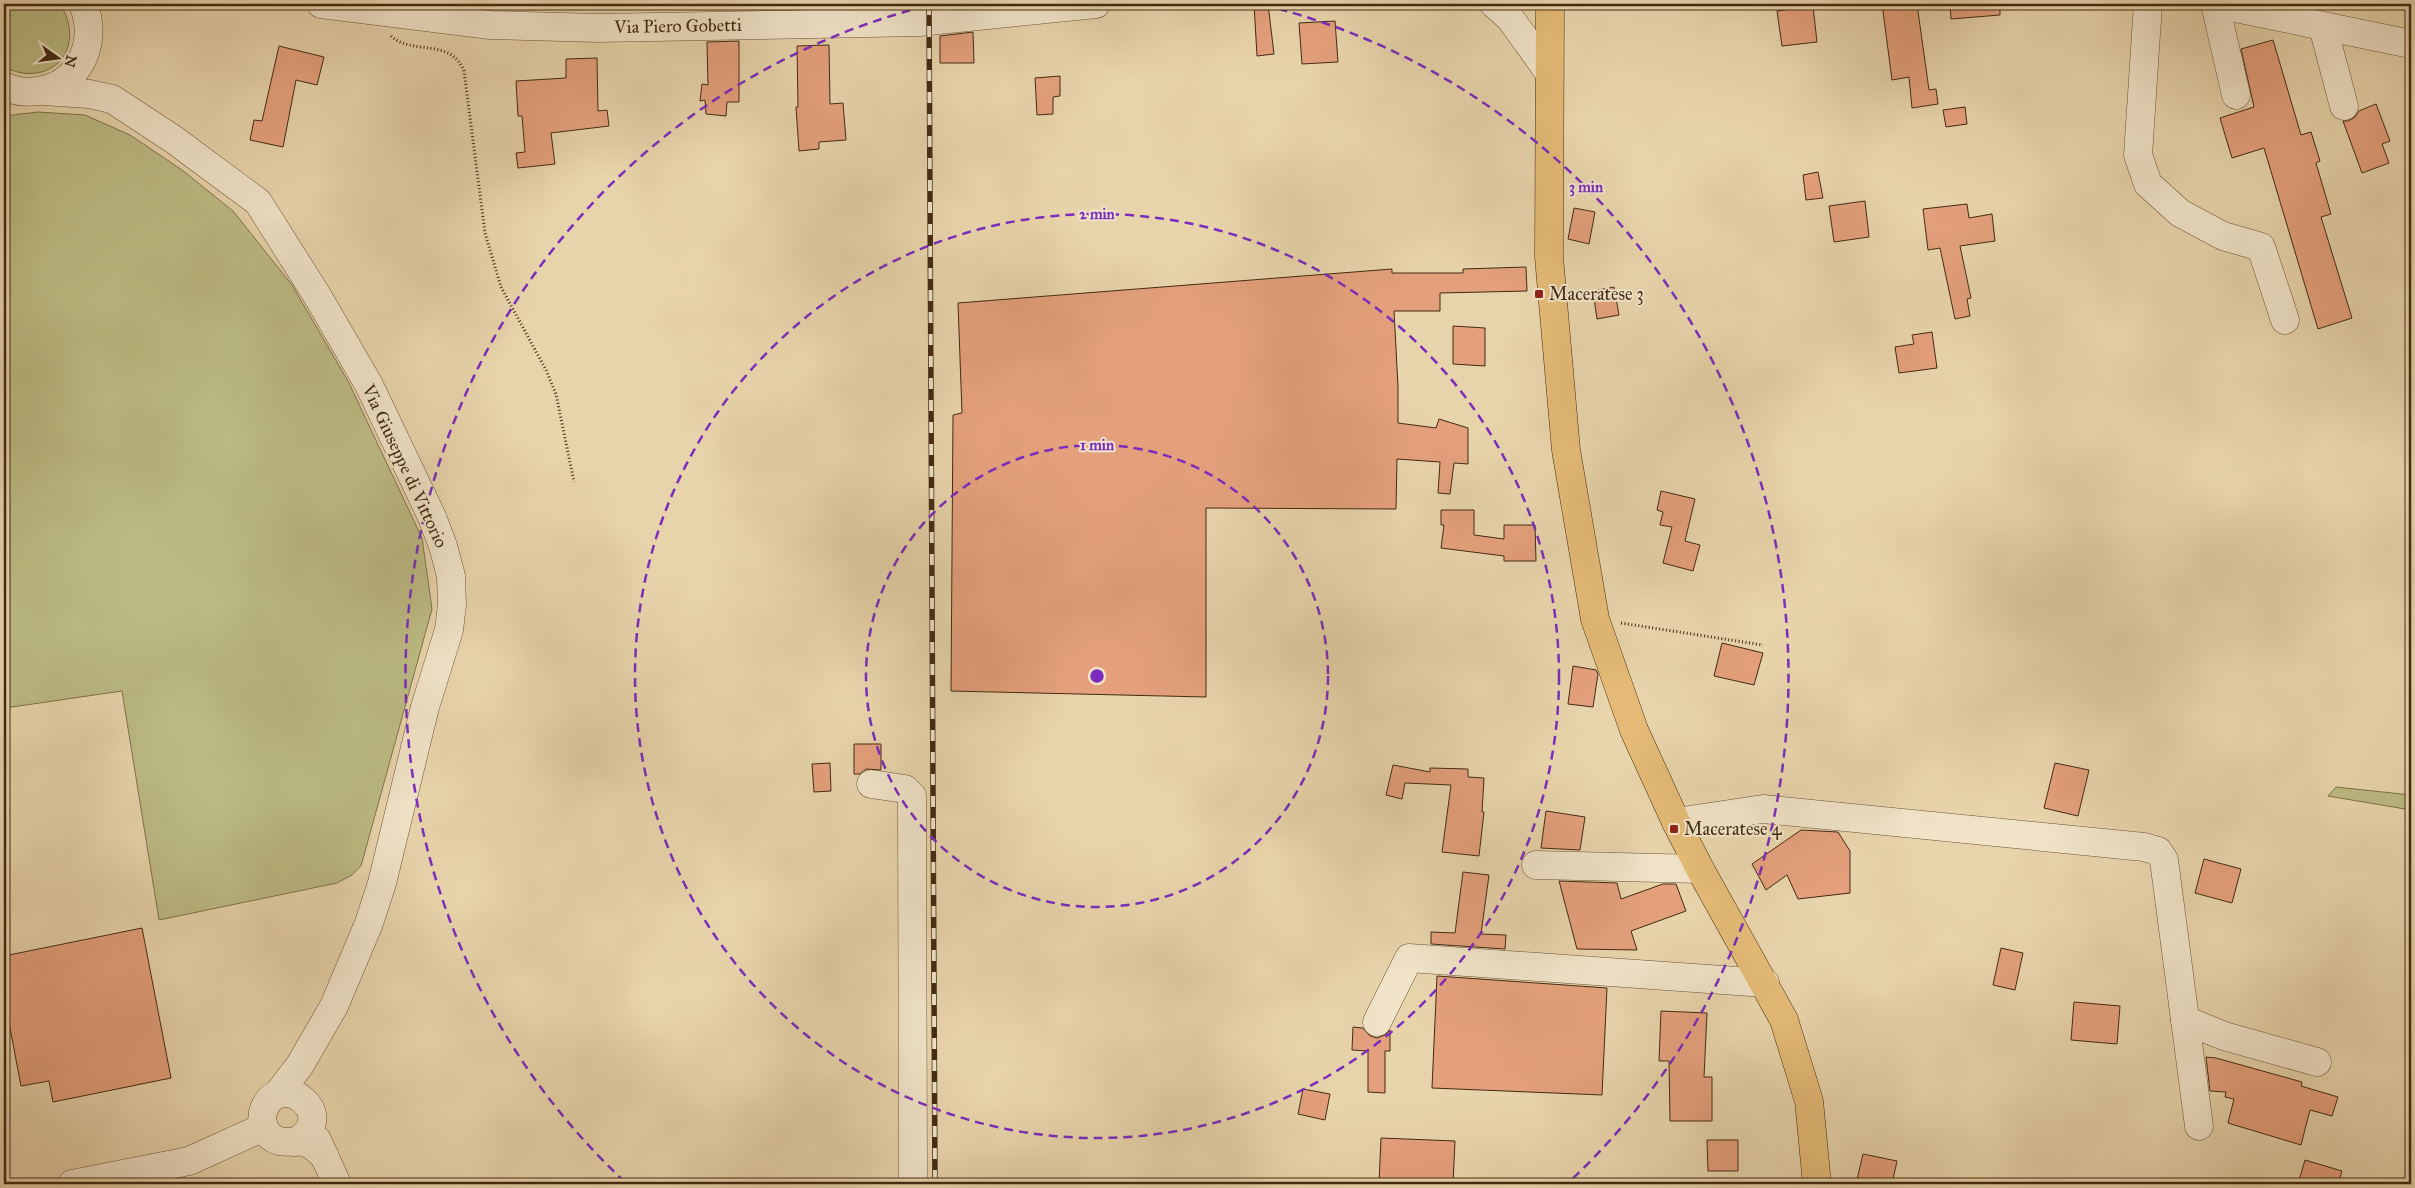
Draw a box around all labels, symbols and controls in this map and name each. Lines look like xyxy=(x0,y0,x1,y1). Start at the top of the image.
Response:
street label: Via Piero Gobetti xyxy=(613,14,742,38)
north arrow xyxy=(32,32,82,82)
text: N xyxy=(60,53,80,69)
text: 3 min xyxy=(1569,178,1604,197)
text: 2 min xyxy=(1079,205,1116,223)
place label: Maceratese 3 xyxy=(1549,283,1644,305)
marker: Maceratese 3 xyxy=(1533,288,1545,300)
street label: Via Giuseppe di Vittorio xyxy=(357,380,453,551)
text: 1 min xyxy=(1080,436,1115,454)
centre of rings xyxy=(1088,667,1106,685)
place label: Maceratese 4 xyxy=(1684,818,1782,840)
marker: Maceratese 4 xyxy=(1668,823,1680,835)

